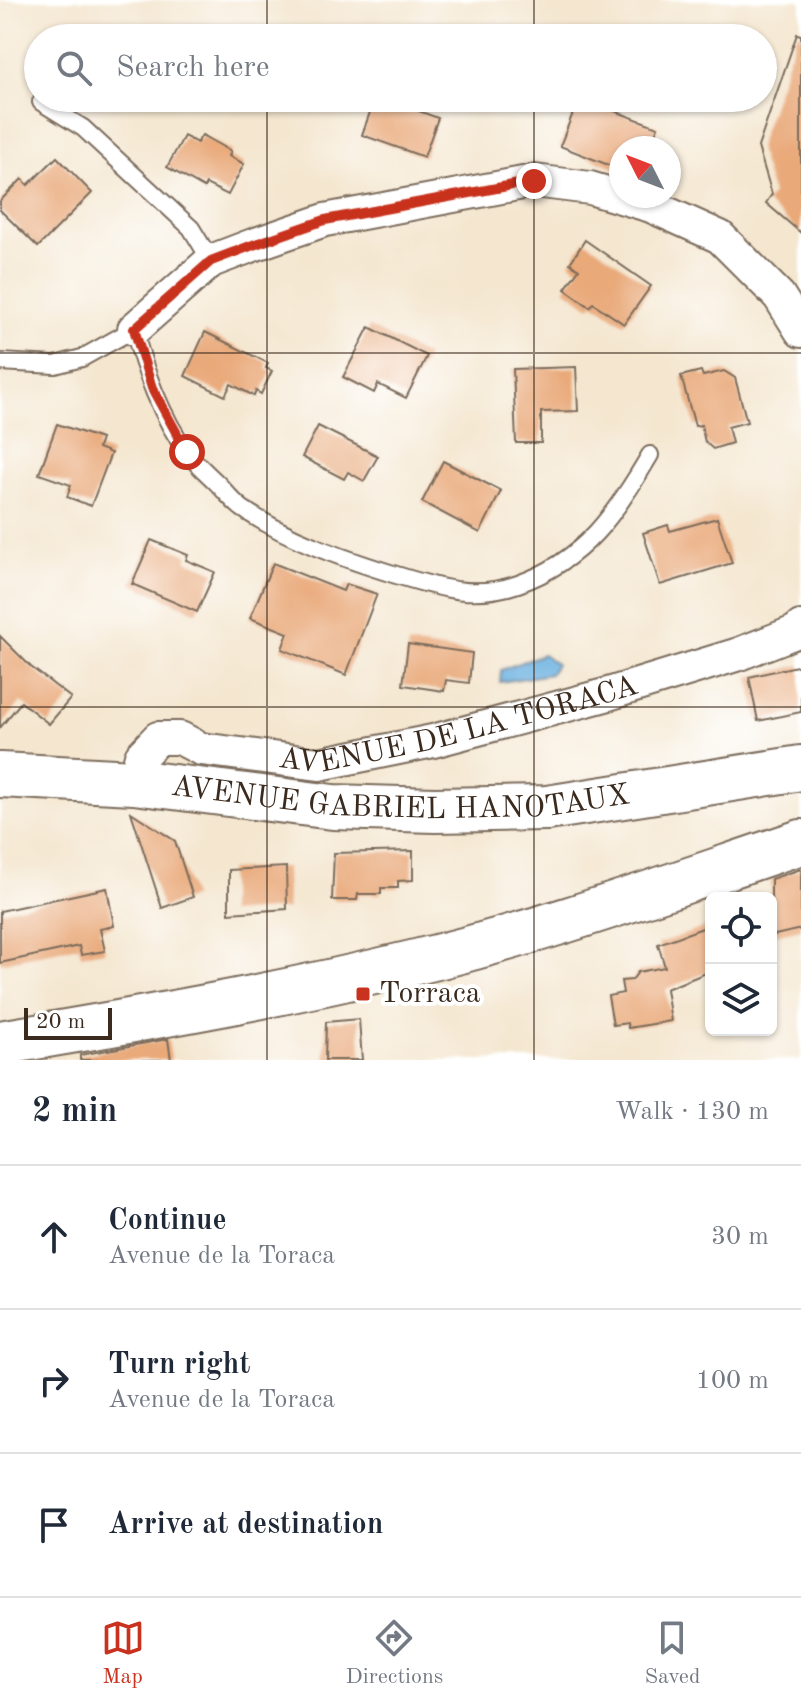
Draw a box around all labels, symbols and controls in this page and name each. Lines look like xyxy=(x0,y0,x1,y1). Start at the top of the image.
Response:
search box xyxy=(24,24,777,112)
icon: search xyxy=(52,46,96,90)
text: Search here xyxy=(116,53,270,83)
north arrow xyxy=(609,136,681,208)
route end xyxy=(516,163,552,199)
route start xyxy=(169,434,205,470)
street label: AVENUE DE LA TORACA xyxy=(277,671,641,779)
street label: AVENUE GABRIEL HANOTAUX xyxy=(169,772,632,825)
map controls xyxy=(705,892,777,1036)
button: locate xyxy=(705,892,777,964)
button: layers xyxy=(705,964,777,1036)
place label: Torraca xyxy=(379,979,481,1009)
marker: Torraca xyxy=(354,985,372,1003)
scale bar xyxy=(24,1004,112,1040)
text: 20 m xyxy=(36,1011,85,1033)
text: 2 min xyxy=(32,1095,117,1129)
text: Walk · 130 m xyxy=(615,1099,769,1125)
text: Continue xyxy=(108,1206,227,1236)
icon: ahead xyxy=(32,1215,76,1259)
text: 30 m xyxy=(711,1224,769,1250)
text: Avenue de la Toraca xyxy=(108,1243,335,1269)
text: Turn right xyxy=(108,1350,250,1380)
icon: right xyxy=(32,1359,76,1403)
text: 100 m xyxy=(696,1368,769,1394)
text: Avenue de la Toraca xyxy=(108,1387,335,1413)
icon: arrive xyxy=(32,1503,76,1547)
text: Arrive at destination xyxy=(108,1510,383,1540)
tab: Map xyxy=(101,1616,145,1691)
tab: Directions xyxy=(346,1616,443,1691)
tab: Saved xyxy=(644,1616,700,1691)

